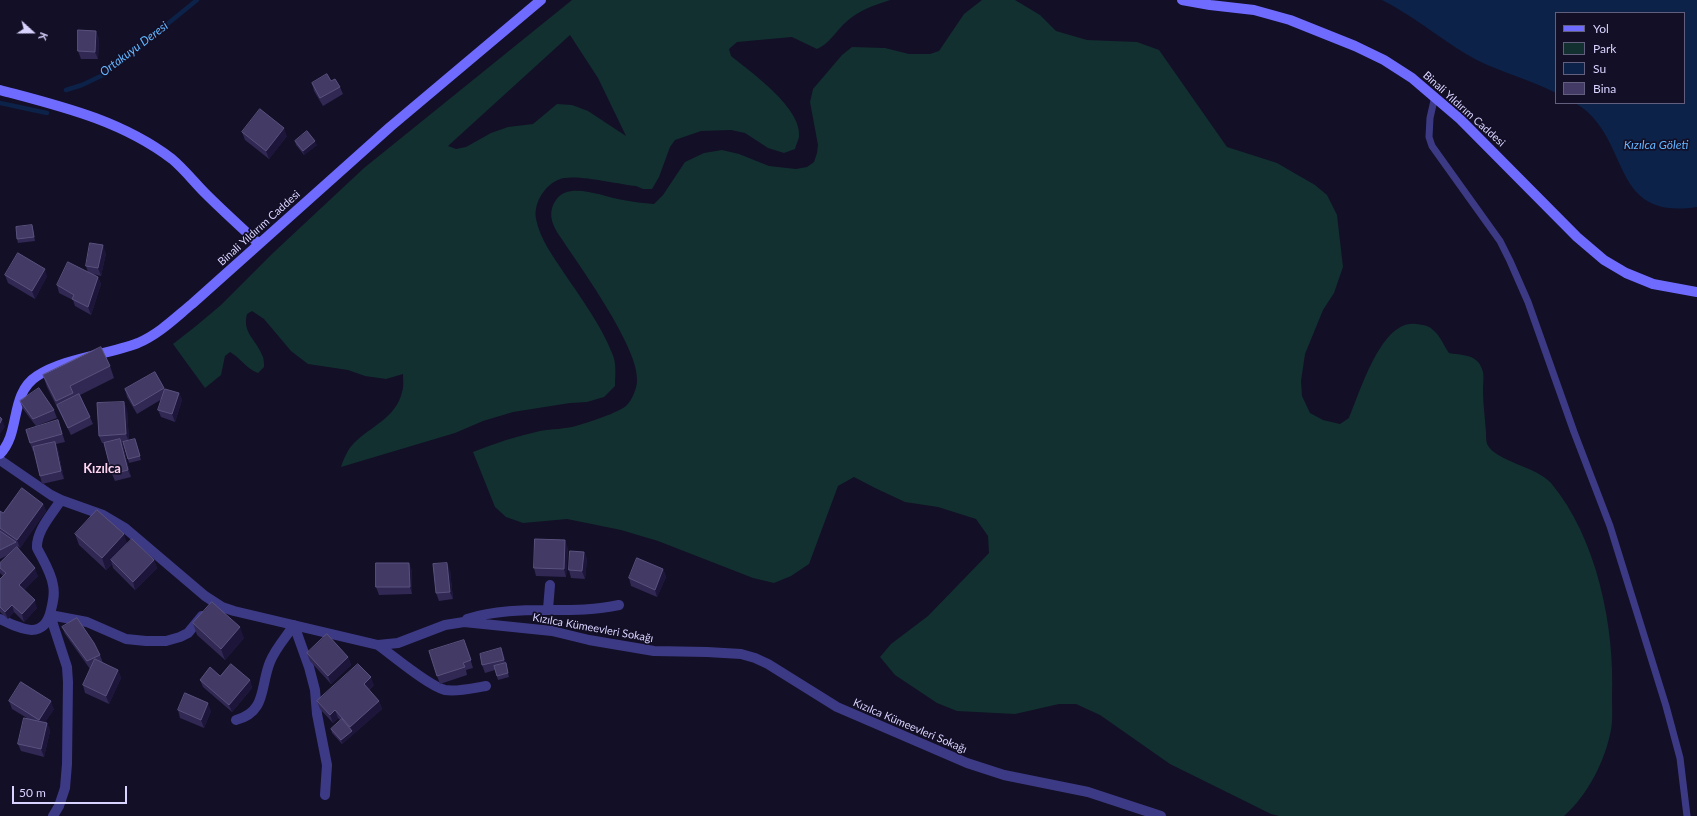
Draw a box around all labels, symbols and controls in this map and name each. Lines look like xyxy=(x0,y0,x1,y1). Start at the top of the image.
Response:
north arrow xyxy=(12,12,52,52)
legend xyxy=(1555,12,1685,104)
water label: Ortakuyu Deresi xyxy=(97,19,171,79)
text: Yol xyxy=(1593,21,1609,36)
text: K xyxy=(36,31,51,42)
text: Park xyxy=(1593,41,1616,56)
text: Su xyxy=(1593,61,1606,76)
street label: Binali Yıldırım Caddesi xyxy=(1420,69,1508,149)
text: Bina xyxy=(1593,81,1616,96)
water label: Kızılca Göleti xyxy=(1624,138,1688,152)
street label: Binali Yıldırım Caddesi xyxy=(215,188,303,268)
district label: Kızılca xyxy=(83,461,121,477)
street label: Kızılca Kümeevleri Sokağı xyxy=(532,611,654,645)
street label: Kızılca Kümeevleri Sokağı xyxy=(851,696,969,756)
scale bar xyxy=(14,778,129,804)
text: 50 m xyxy=(19,785,46,800)

